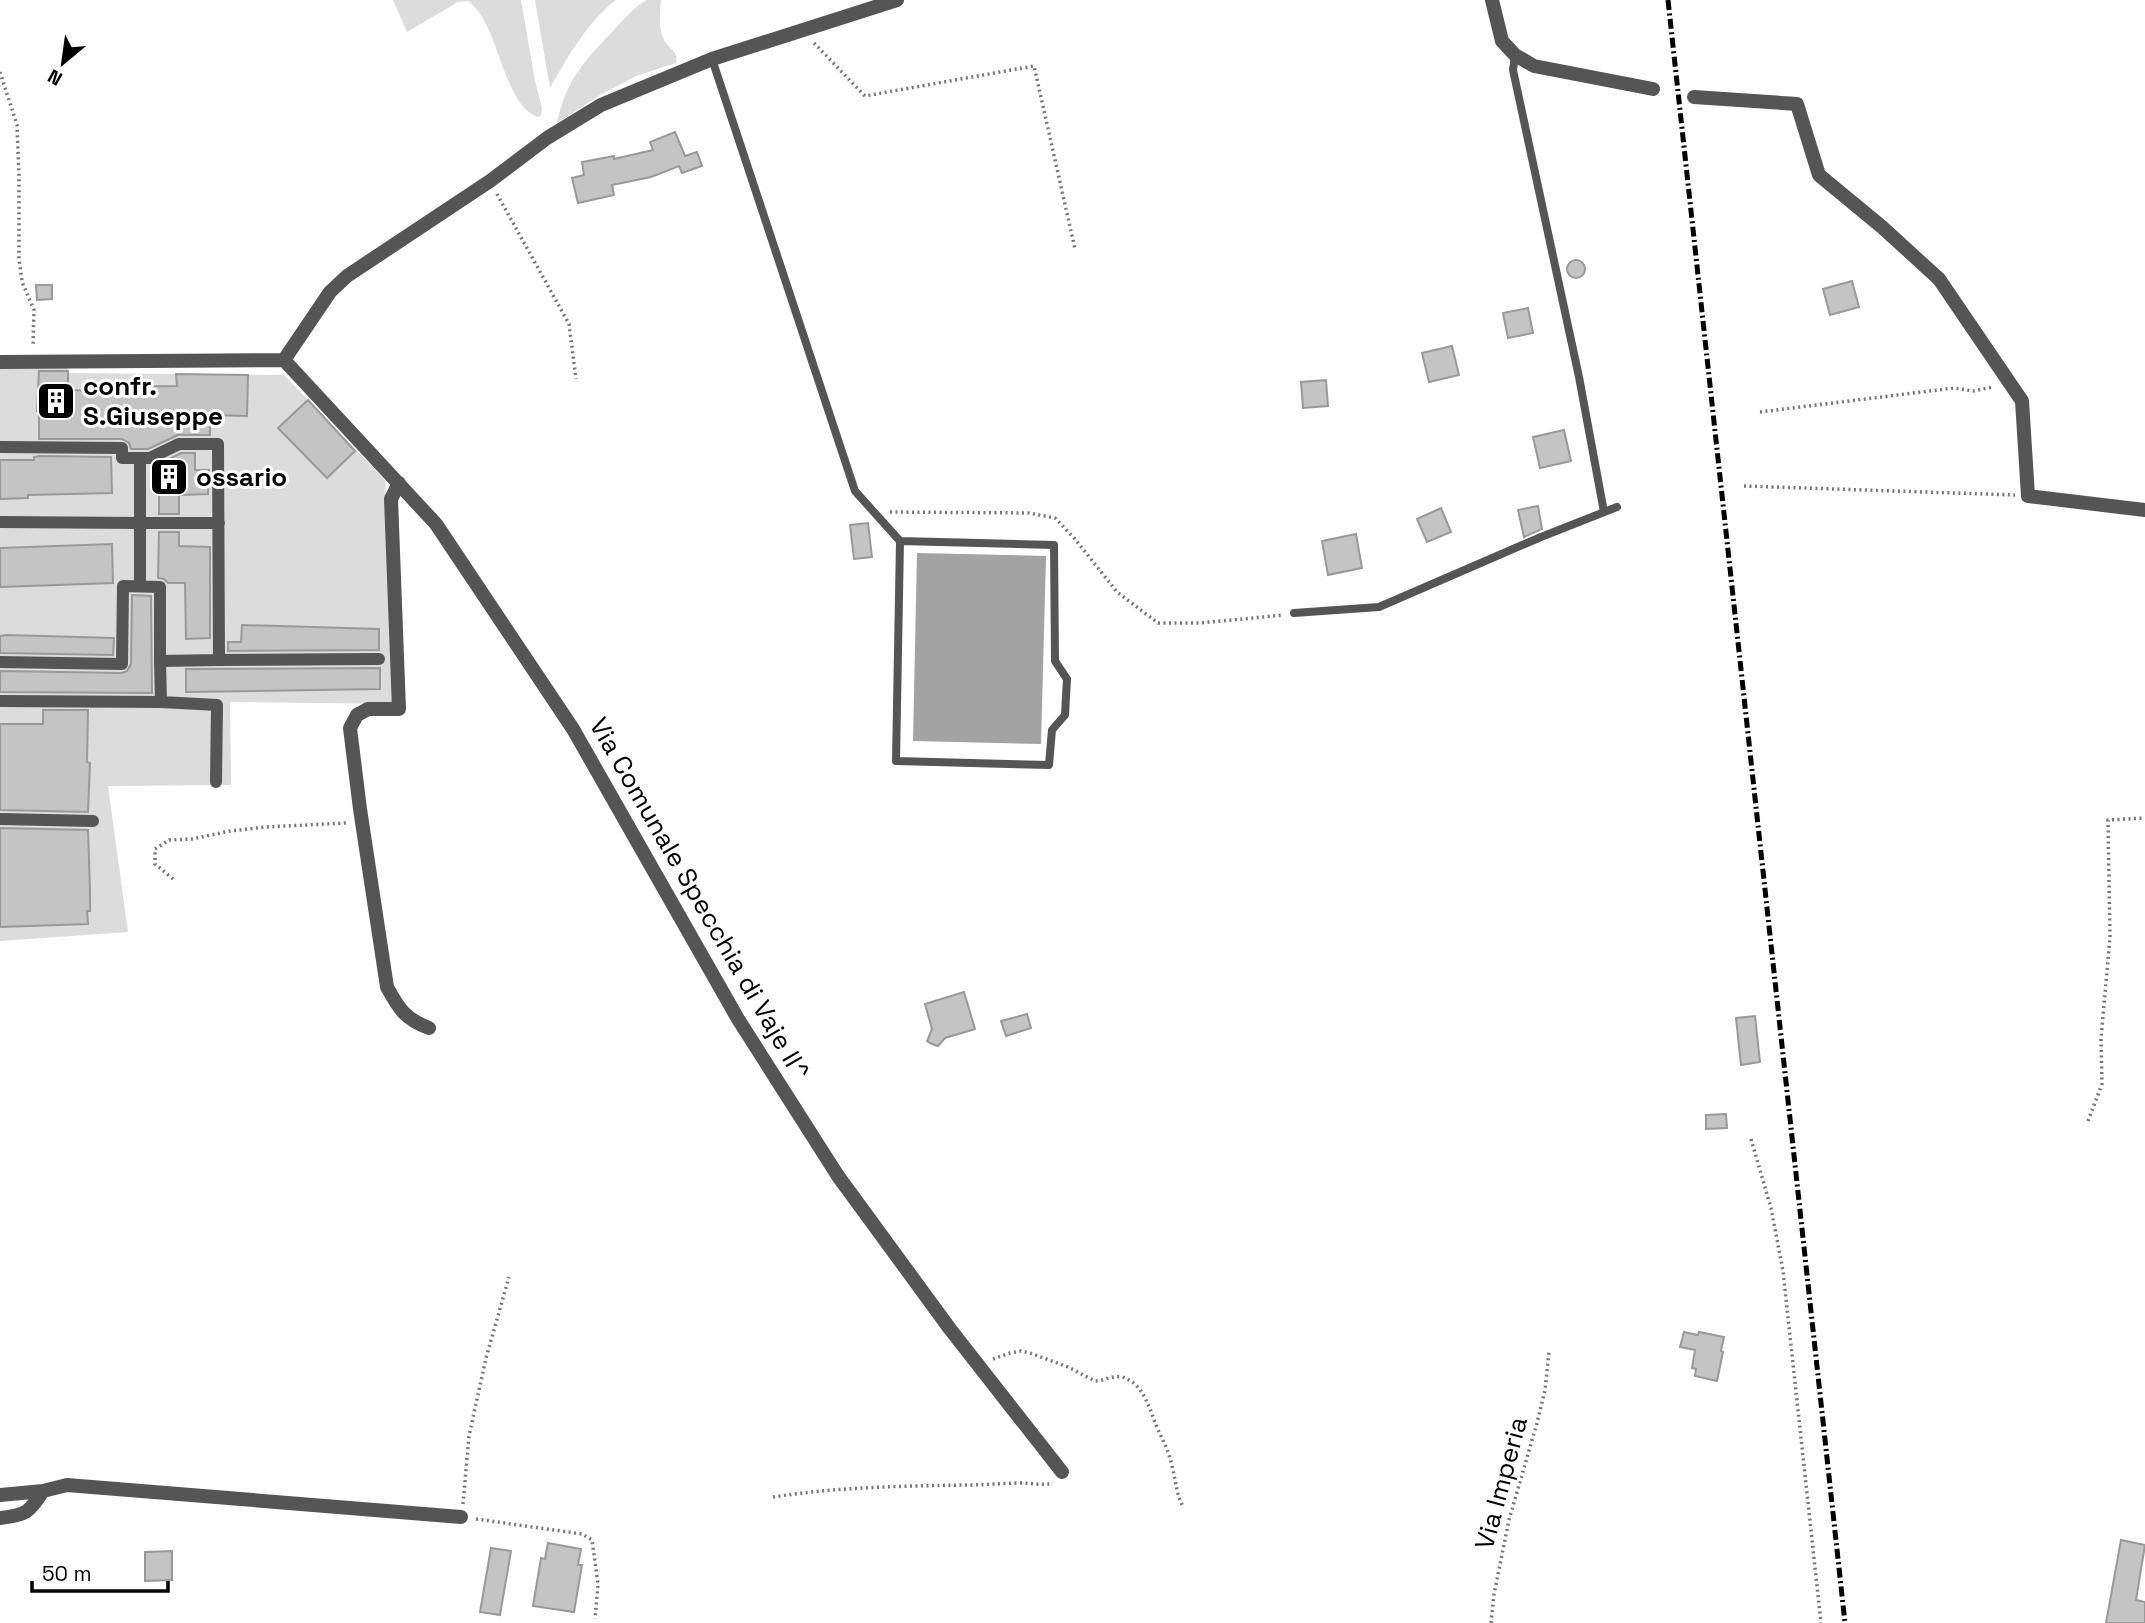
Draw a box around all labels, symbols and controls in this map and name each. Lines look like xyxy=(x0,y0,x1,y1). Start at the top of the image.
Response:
north arrow xyxy=(28,28,98,98)
text: N xyxy=(43,63,67,91)
place label: confr. S.Giuseppe xyxy=(83,369,223,433)
building icon: confr. S.Giuseppe xyxy=(35,380,77,422)
building icon: ossario xyxy=(148,456,190,498)
place label: ossario xyxy=(196,460,287,494)
street label: Via Comunale Specchia di Vaje II^ xyxy=(582,711,818,1087)
street label: Via Imperia xyxy=(1467,1413,1535,1553)
scale bar xyxy=(32,1550,168,1594)
text: 50 m xyxy=(42,1560,92,1587)

